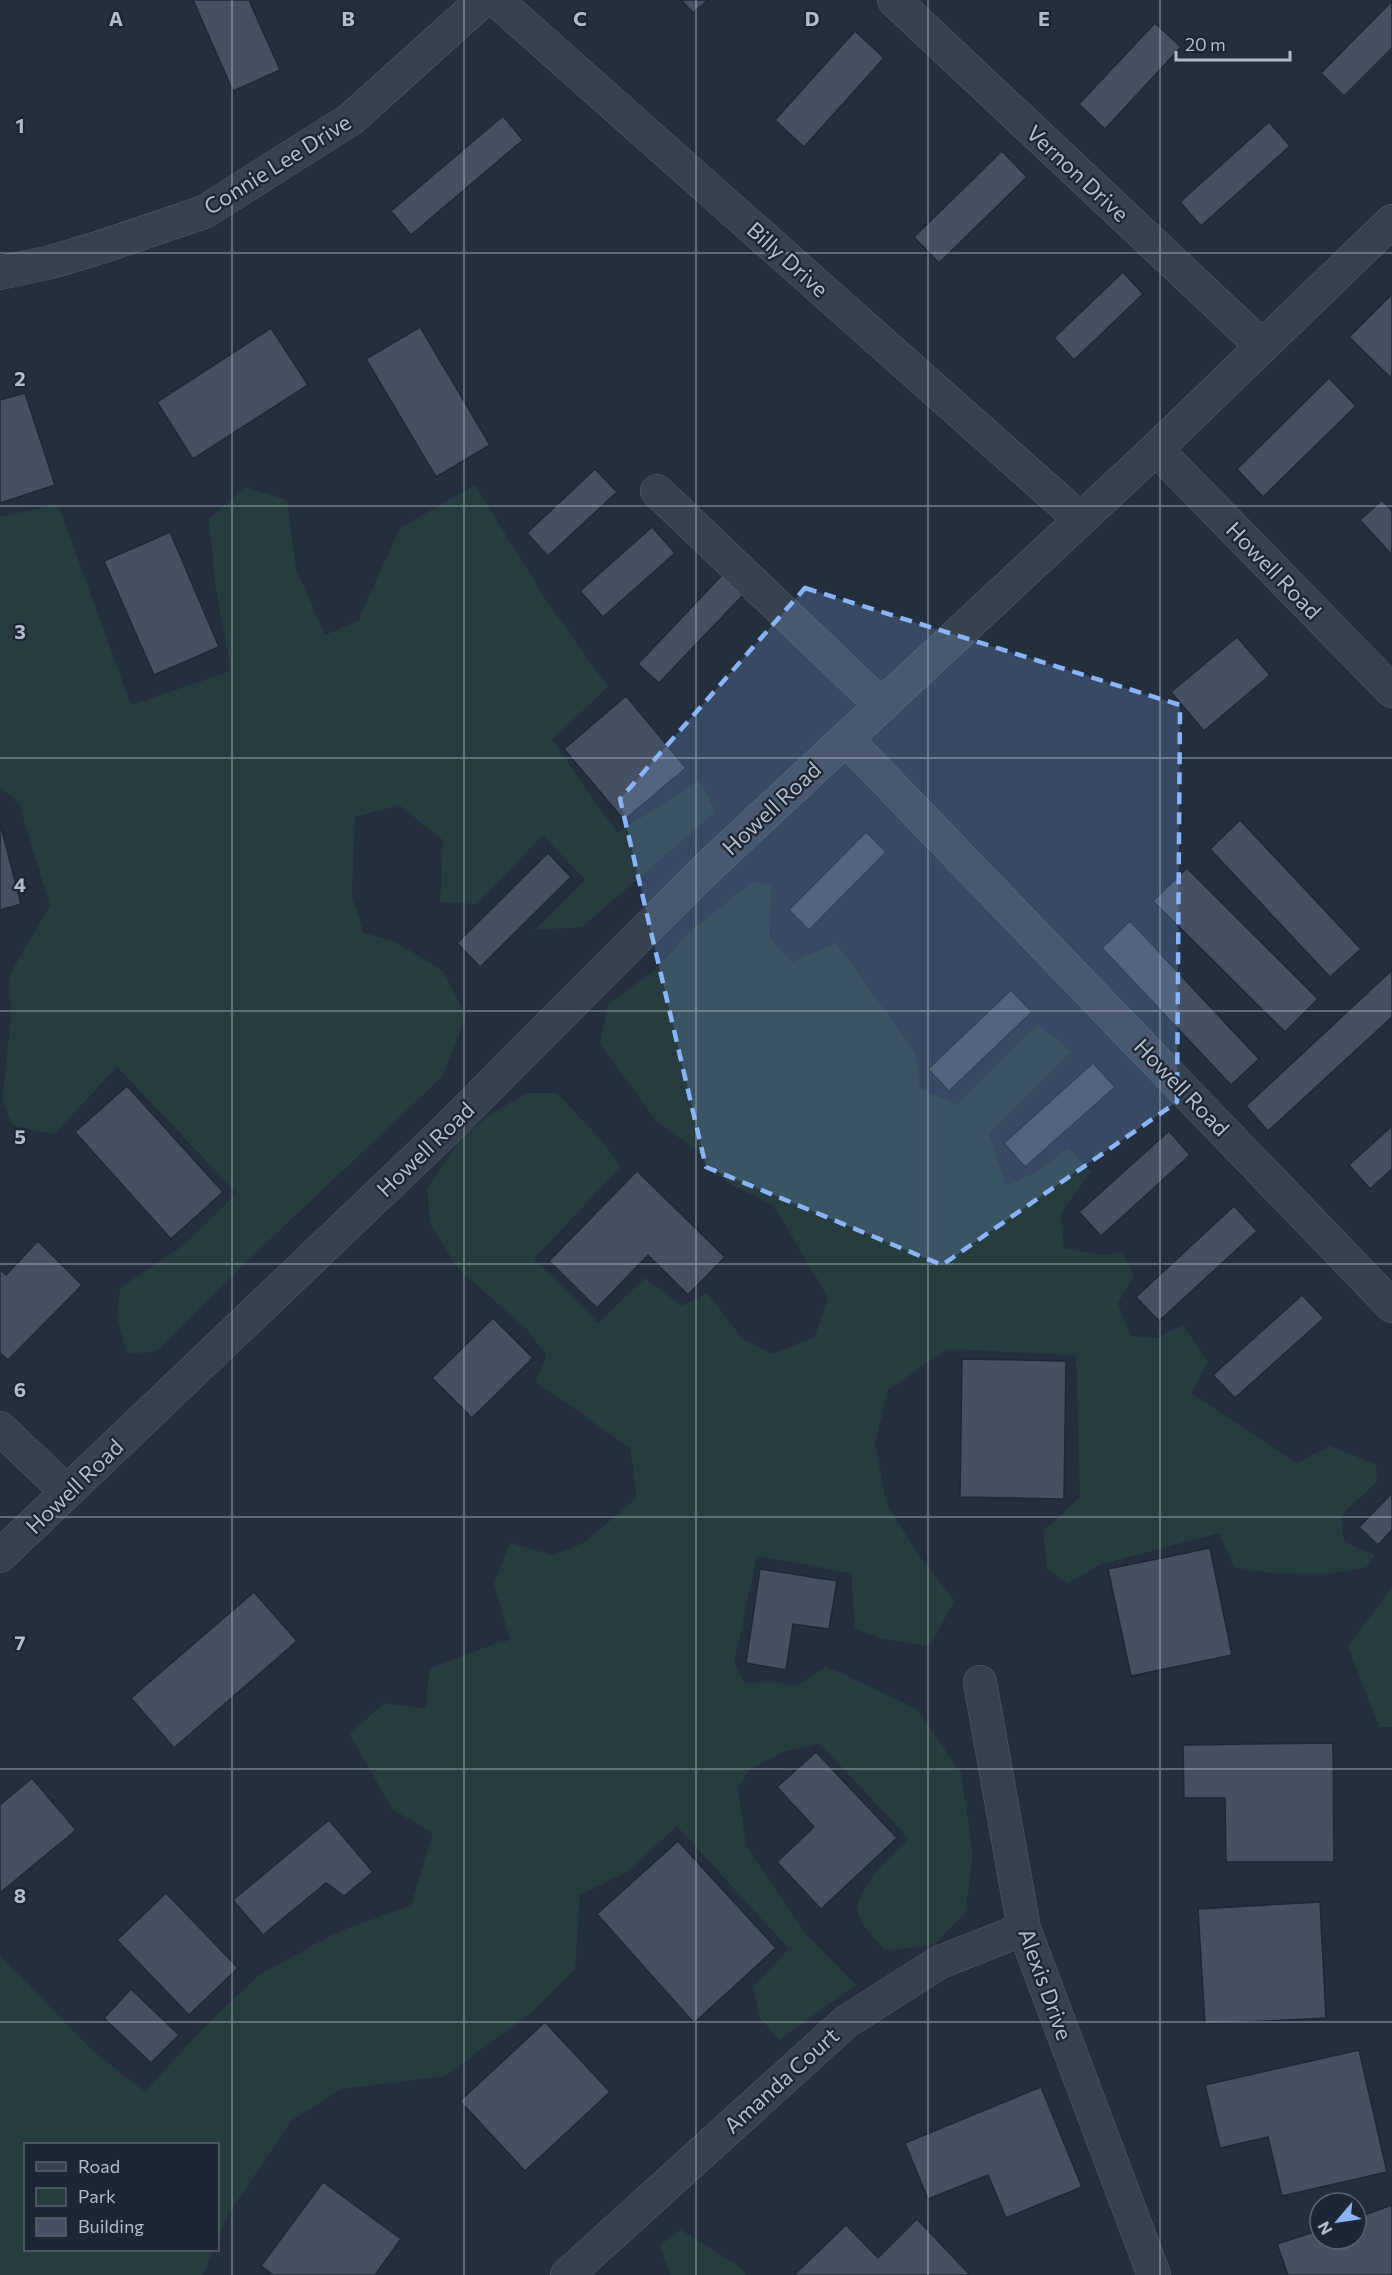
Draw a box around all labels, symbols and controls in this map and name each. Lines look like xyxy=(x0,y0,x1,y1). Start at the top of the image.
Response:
text: A xyxy=(109,6,123,30)
text: B xyxy=(341,6,355,30)
text: C xyxy=(573,6,587,30)
text: D xyxy=(805,6,819,30)
text: E xyxy=(1038,6,1050,30)
scale bar xyxy=(1176,24,1290,62)
text: 20 m xyxy=(1185,33,1226,55)
street label: Connie Lee Drive xyxy=(199,108,355,220)
text: 1 xyxy=(15,113,25,137)
street label: Vernon Drive xyxy=(1021,119,1135,227)
street label: Billy Drive xyxy=(742,216,834,302)
text: 2 xyxy=(14,366,26,390)
street label: Howell Road xyxy=(1221,516,1327,624)
text: 3 xyxy=(14,619,26,643)
street label: Howell Road xyxy=(716,756,826,860)
text: 4 xyxy=(14,872,26,896)
street label: Howell Road xyxy=(1129,1033,1235,1141)
street label: Howell Road xyxy=(371,1096,479,1202)
text: 5 xyxy=(14,1124,26,1148)
text: 6 xyxy=(14,1377,26,1401)
street label: Howell Road xyxy=(20,1433,128,1539)
text: 7 xyxy=(15,1630,26,1654)
text: 8 xyxy=(14,1883,26,1907)
street label: Alexis Drive xyxy=(1013,1924,1079,2044)
street label: Amanda Court xyxy=(718,2021,844,2139)
legend xyxy=(24,2143,219,2251)
text: Road xyxy=(78,2155,120,2177)
text: Park xyxy=(78,2185,116,2207)
north arrow xyxy=(1308,2191,1368,2251)
text: Building xyxy=(78,2215,144,2237)
text: N xyxy=(1313,2219,1336,2238)

